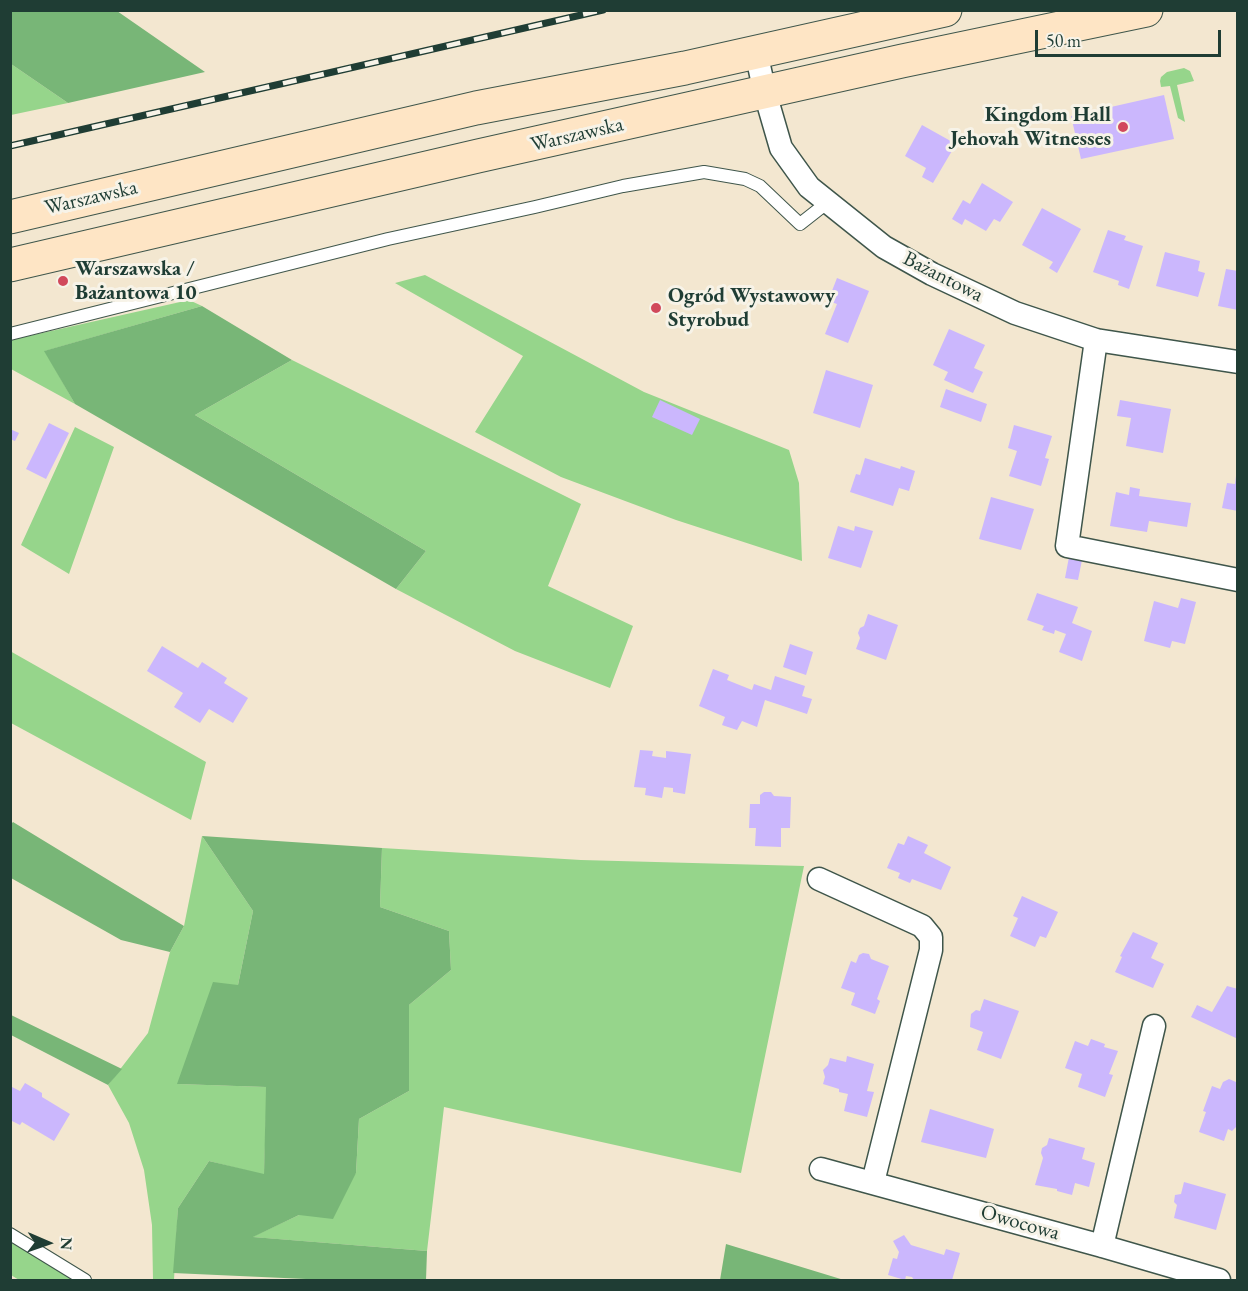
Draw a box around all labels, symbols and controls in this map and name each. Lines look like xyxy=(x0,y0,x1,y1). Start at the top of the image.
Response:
scale bar xyxy=(1038,18,1224,56)
text: 50 m xyxy=(1046,29,1081,52)
place label: Kingdom Hall Jehovah Witnesses xyxy=(950,102,1111,152)
street label: Warszawska xyxy=(528,112,626,158)
marker: Kingdom Hall Jehovah Witnesses xyxy=(1116,120,1130,134)
street label: Warszawska xyxy=(42,175,140,221)
street label: Bażantowa xyxy=(899,246,987,308)
place label: Warszawska / Bażantowa 10 xyxy=(75,256,197,306)
marker: Warszawska / Bażantowa 10 xyxy=(56,274,70,288)
place label: Ogród Wystawowy Styrobud xyxy=(668,283,835,333)
marker: Ogród Wystawowy Styrobud xyxy=(649,301,663,315)
street label: Owocowa xyxy=(978,1200,1062,1246)
north arrow xyxy=(18,1213,78,1273)
text: N xyxy=(56,1237,77,1250)

